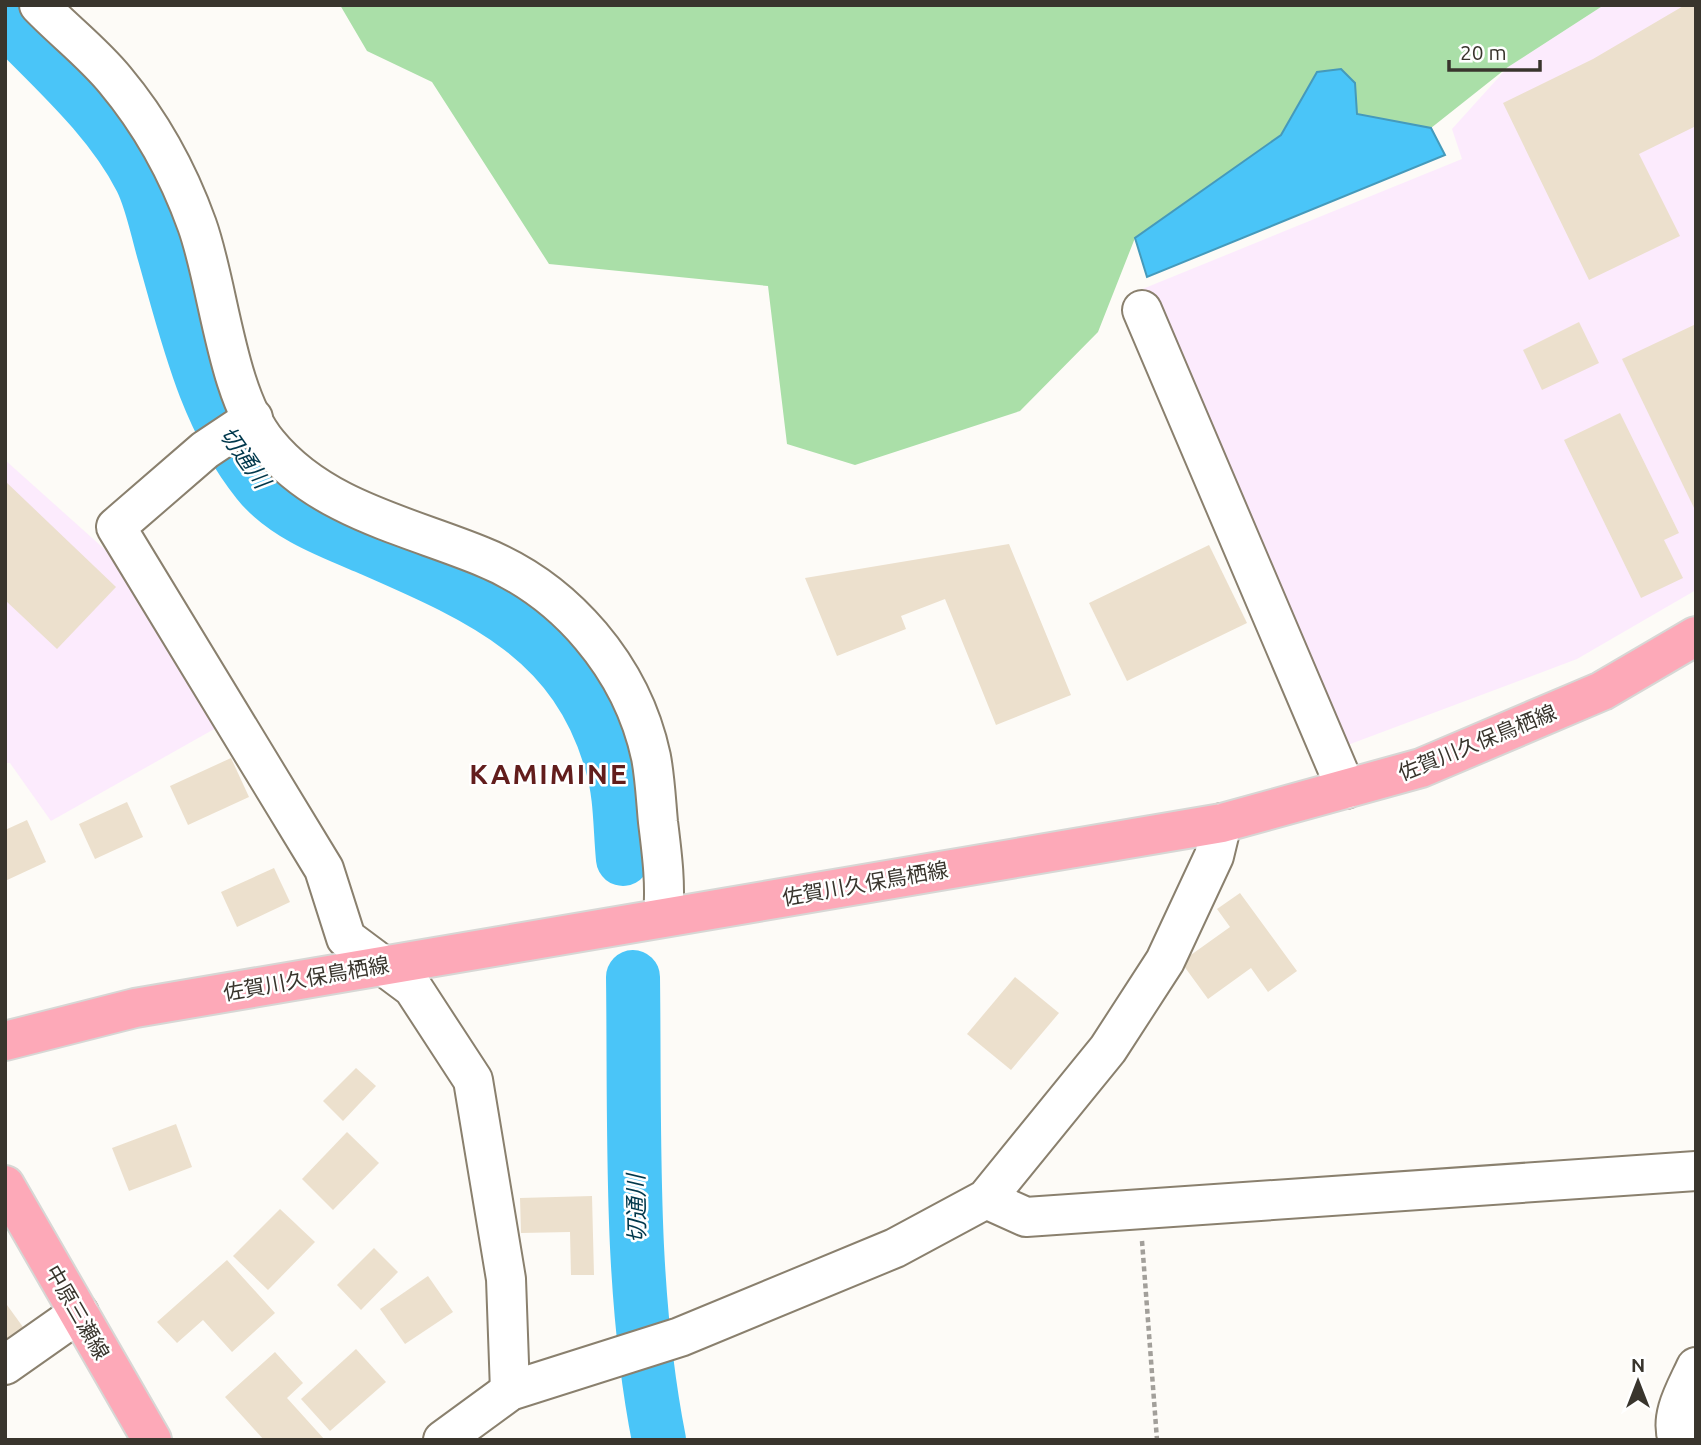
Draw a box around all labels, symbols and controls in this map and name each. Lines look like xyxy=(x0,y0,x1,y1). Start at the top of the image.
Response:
scale bar xyxy=(1449,28,1540,72)
text: 20 m xyxy=(1460,40,1507,64)
water label: 切通川 xyxy=(215,422,277,495)
street label: 佐賀川久保鳥栖線 xyxy=(1395,699,1559,785)
district label: KAMIMINE xyxy=(469,758,629,789)
street label: 佐賀川久保鳥栖線 xyxy=(780,857,950,909)
street label: 佐賀川久保鳥栖線 xyxy=(221,952,391,1004)
water label: 切通川 xyxy=(623,1171,649,1244)
street label: 中原三瀬線 xyxy=(41,1261,115,1363)
north arrow xyxy=(1603,1347,1673,1417)
text: N xyxy=(1631,1354,1645,1376)

